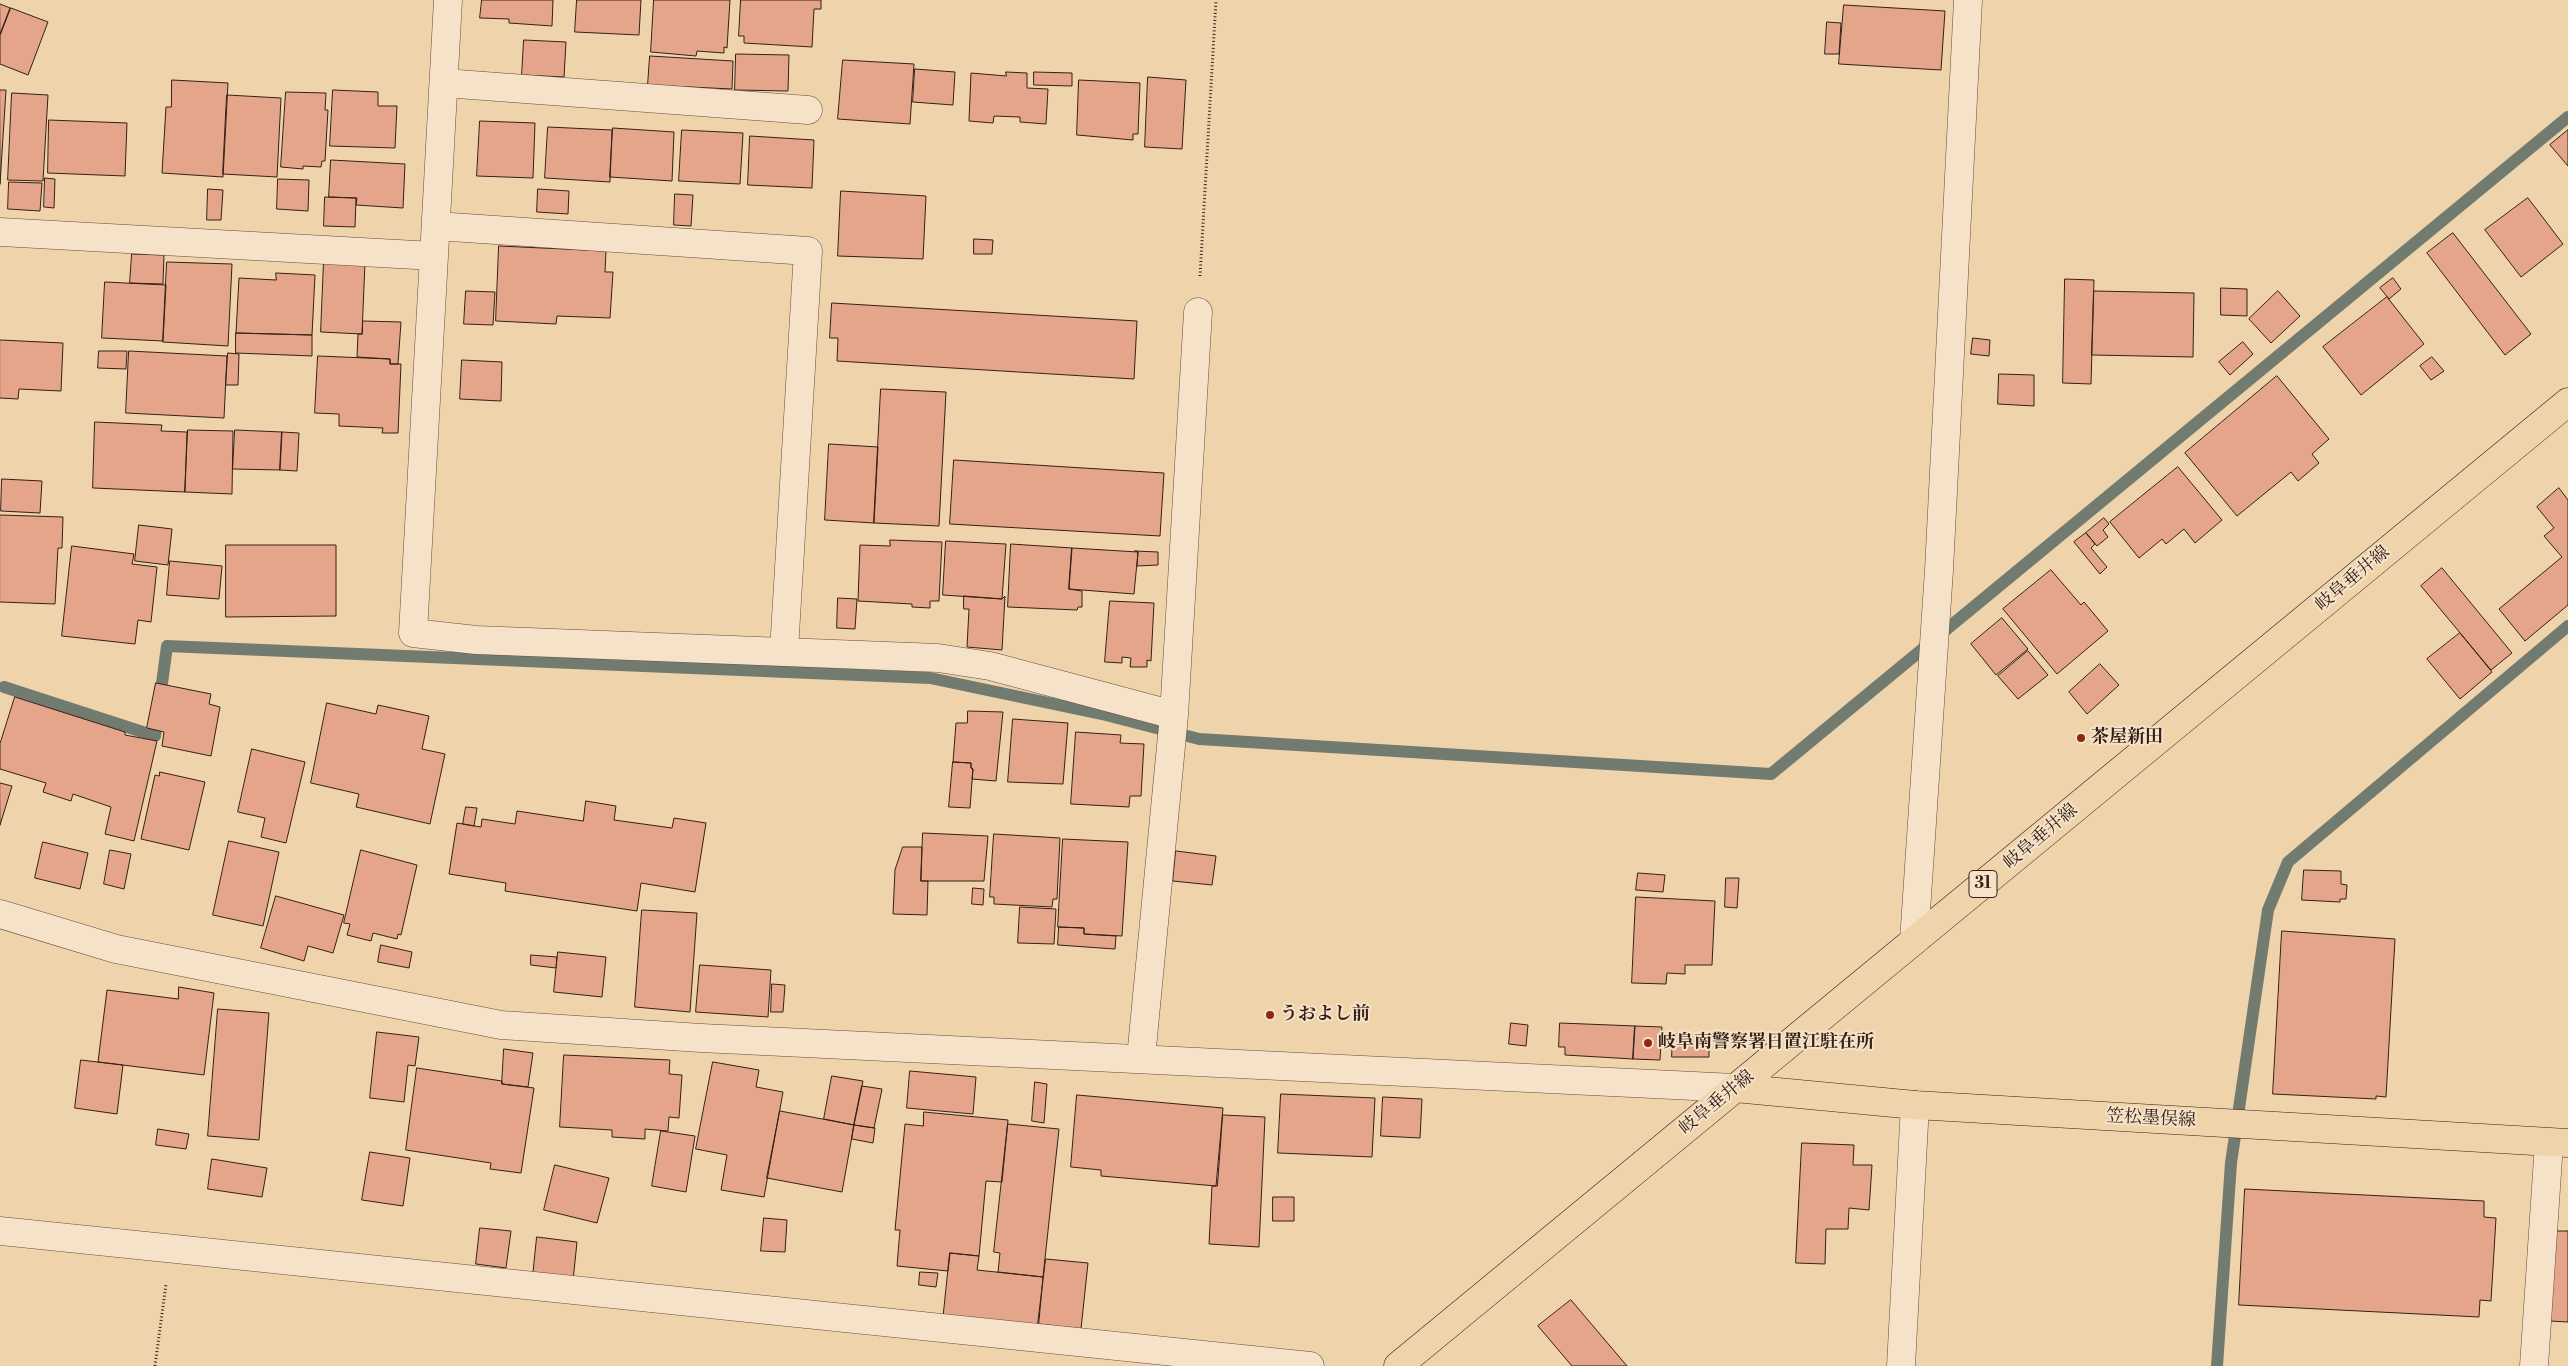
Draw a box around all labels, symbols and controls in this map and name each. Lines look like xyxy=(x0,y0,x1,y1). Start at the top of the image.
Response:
street label: 岐阜垂井線 xyxy=(2312,542,2394,616)
place label: 茶屋新田 xyxy=(2091,727,2163,749)
marker: 茶屋新田 xyxy=(2075,732,2087,744)
street label: 岐阜垂井線 xyxy=(2000,800,2082,874)
road number: 31 xyxy=(1969,871,1997,898)
place label: うおよし前 xyxy=(1280,1004,1370,1026)
marker: うおよし前 xyxy=(1264,1009,1276,1021)
place label: 岐阜南警察署日置江駐在所 xyxy=(1658,1032,1874,1054)
marker: 岐阜南警察署日置江駐在所 xyxy=(1642,1037,1654,1049)
street label: 岐阜垂井線 xyxy=(1675,1066,1759,1140)
street label: 笠松墨俣線 xyxy=(2105,1106,2197,1132)

